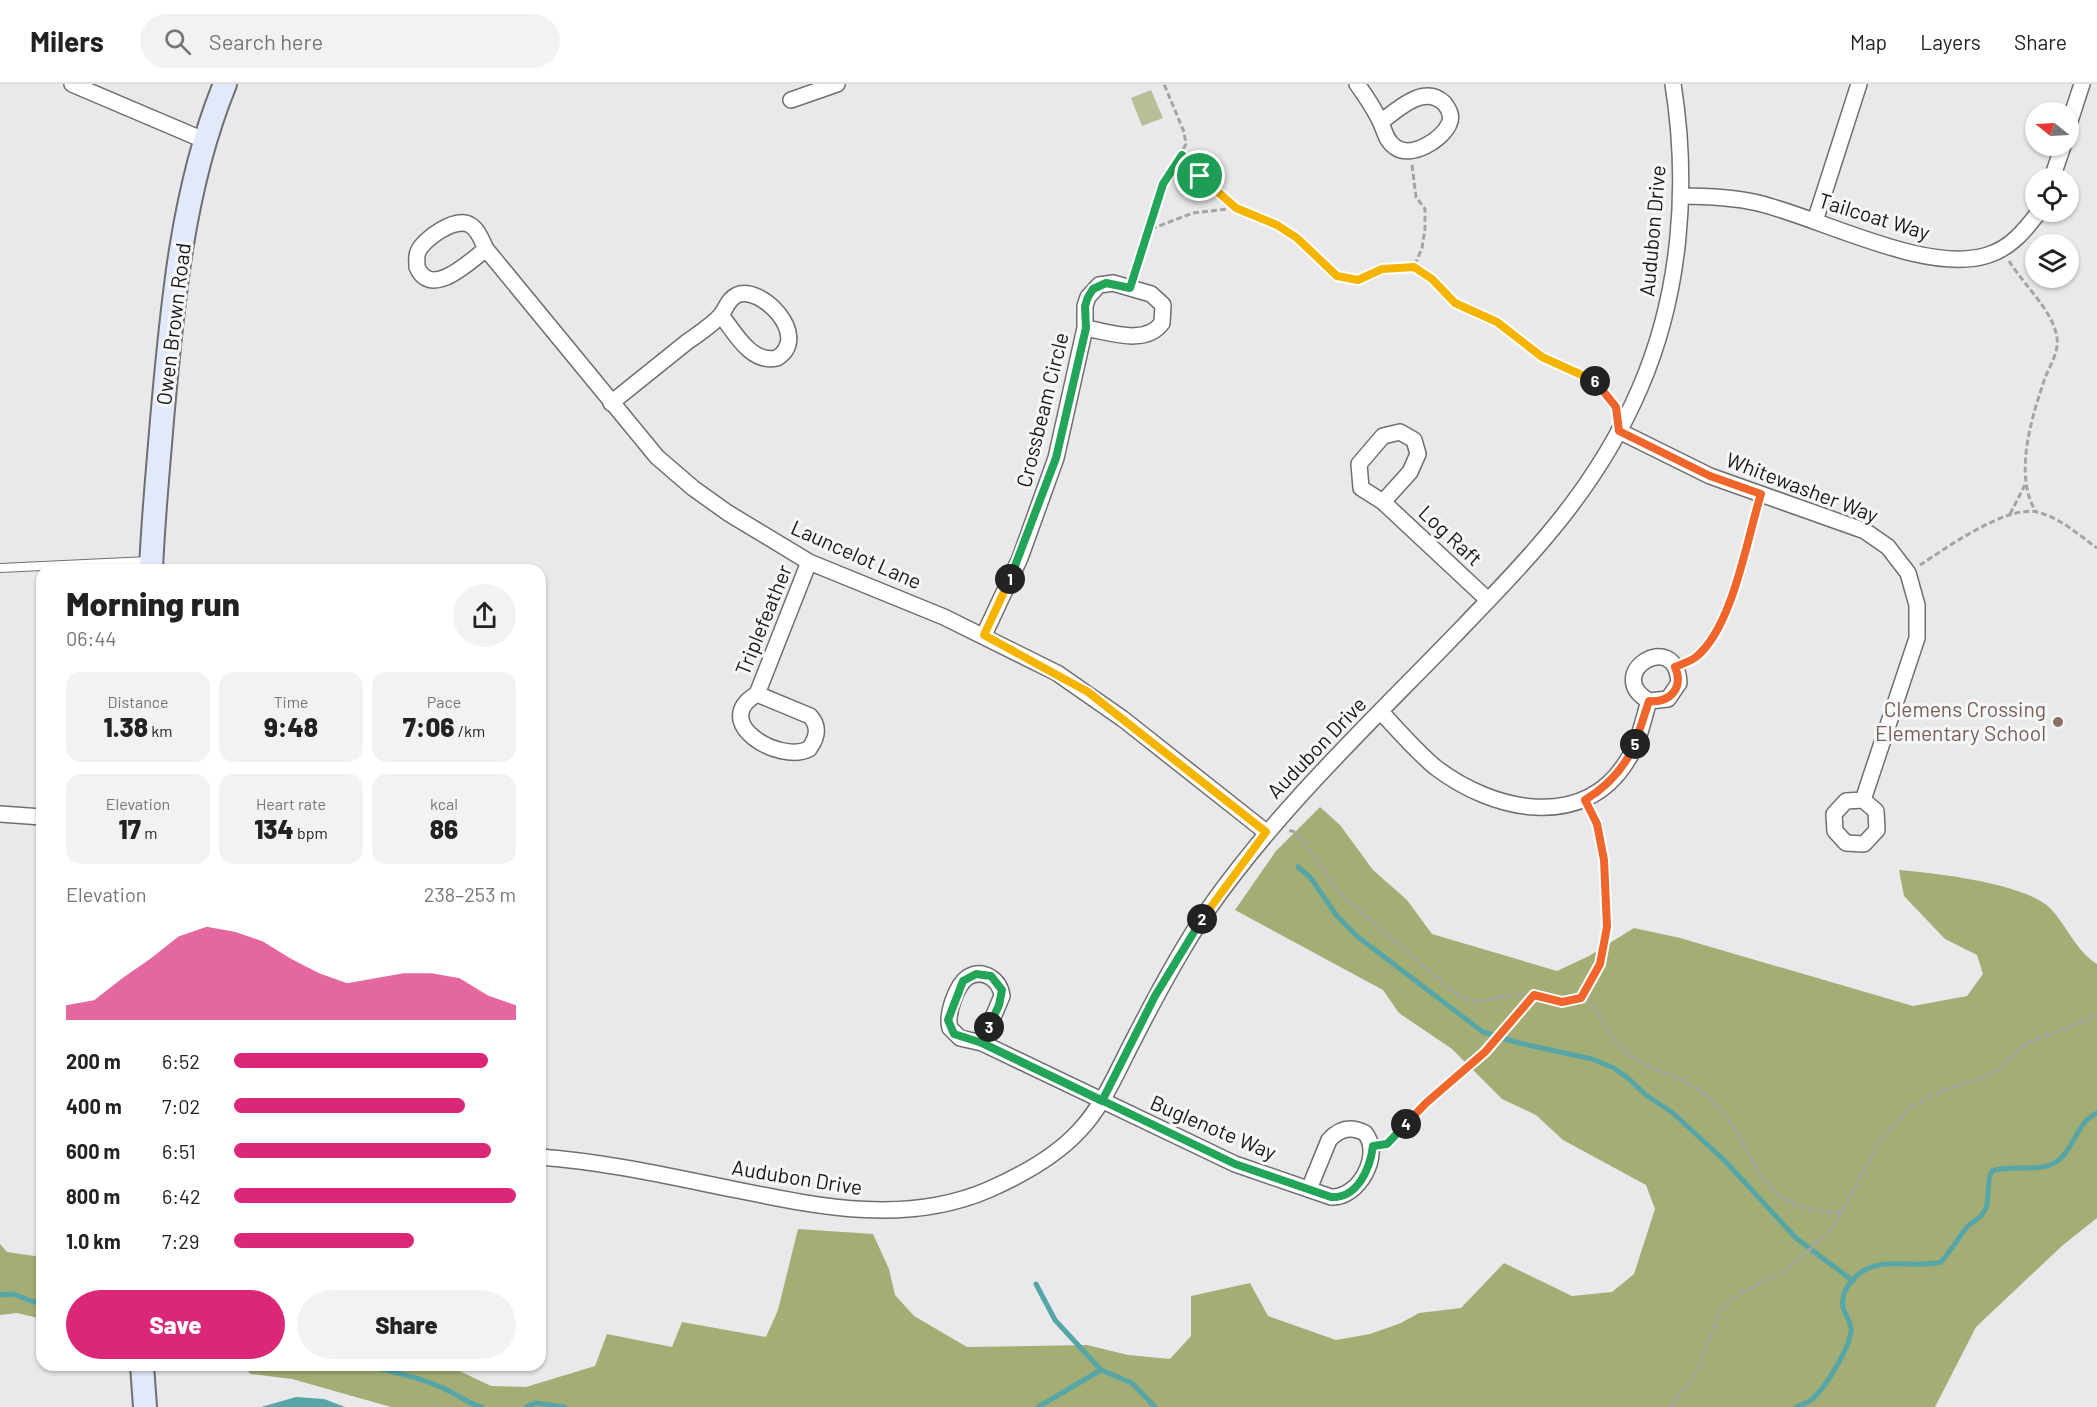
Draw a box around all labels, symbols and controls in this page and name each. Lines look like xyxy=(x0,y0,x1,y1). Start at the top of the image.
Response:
search box xyxy=(140,14,560,68)
text: Milers xyxy=(30,24,104,58)
icon: search xyxy=(161,25,194,58)
text: Search here xyxy=(209,28,323,54)
text: Map xyxy=(1850,29,1887,54)
text: Layers xyxy=(1920,29,1981,54)
text: Share xyxy=(2014,29,2067,54)
north arrow xyxy=(2025,102,2079,156)
map controls xyxy=(2025,102,2079,288)
pin xyxy=(1174,150,1225,201)
icon: arrive xyxy=(1183,159,1216,192)
street label: Audubon Drive xyxy=(1633,164,1670,298)
button: locate xyxy=(2025,168,2079,222)
street label: Tailcoat Way xyxy=(1816,187,1933,244)
button: layers xyxy=(2025,234,2079,288)
street label: Owen Brown Road xyxy=(150,241,195,406)
street label: Crossbeam Circle xyxy=(1010,330,1073,490)
pin: 6 xyxy=(1580,366,1610,396)
text: 6 xyxy=(1591,371,1599,390)
street label: Whitewasher Way xyxy=(1723,446,1882,527)
street label: Log Raft xyxy=(1414,499,1488,570)
street label: Launcelot Lane xyxy=(788,514,926,594)
street label: Triplefeather xyxy=(729,560,796,678)
pin: 1 xyxy=(995,564,1025,594)
text: 1 xyxy=(1007,569,1013,588)
text: Morning run xyxy=(66,583,240,623)
button: share xyxy=(453,584,516,647)
text: 06:44 xyxy=(66,626,116,650)
street label: Audubon Drive xyxy=(1261,691,1371,803)
text: Distance xyxy=(108,692,168,711)
text: Time xyxy=(274,692,308,711)
text: Pace xyxy=(427,692,461,711)
place label: Clemens Crossing Elementary School xyxy=(1875,696,2046,745)
text: 1.38 xyxy=(103,711,148,742)
text: 9:48 xyxy=(264,711,318,742)
text: 7:06 xyxy=(403,711,454,742)
marker: Clemens Crossing Elementary School xyxy=(2051,715,2065,729)
text: km xyxy=(148,721,173,740)
text: /km xyxy=(454,721,485,740)
pin: 5 xyxy=(1620,729,1650,759)
text: 5 xyxy=(1631,734,1639,753)
text: Elevation xyxy=(106,794,170,813)
text: Heart rate xyxy=(256,794,326,813)
text: kcal xyxy=(430,794,458,813)
text: 17 xyxy=(119,813,141,844)
text: 134 xyxy=(254,813,294,844)
text: 86 xyxy=(430,813,458,844)
text: m xyxy=(141,823,157,842)
text: bpm xyxy=(294,823,328,842)
text: Elevation xyxy=(66,882,147,906)
text: 238–253 m xyxy=(424,882,516,906)
pin: 2 xyxy=(1187,904,1217,934)
text: 2 xyxy=(1198,909,1206,928)
pin: 3 xyxy=(974,1012,1004,1042)
text: 3 xyxy=(985,1017,993,1036)
text: 200 m xyxy=(66,1049,121,1073)
text: 6:52 xyxy=(162,1049,200,1073)
street label: Buglenote Way xyxy=(1147,1089,1281,1164)
text: 400 m xyxy=(66,1094,122,1118)
text: 7:02 xyxy=(162,1094,200,1118)
pin: 4 xyxy=(1391,1109,1421,1139)
text: 4 xyxy=(1401,1114,1411,1133)
text: 600 m xyxy=(66,1139,120,1163)
text: 6:51 xyxy=(162,1139,196,1163)
street label: Audubon Drive xyxy=(730,1154,864,1199)
text: 800 m xyxy=(66,1184,120,1208)
text: 6:42 xyxy=(162,1184,201,1208)
text: 1.0 km xyxy=(66,1229,121,1253)
text: 7:29 xyxy=(162,1229,199,1253)
button: Save xyxy=(66,1290,285,1359)
button: Share xyxy=(297,1290,516,1359)

